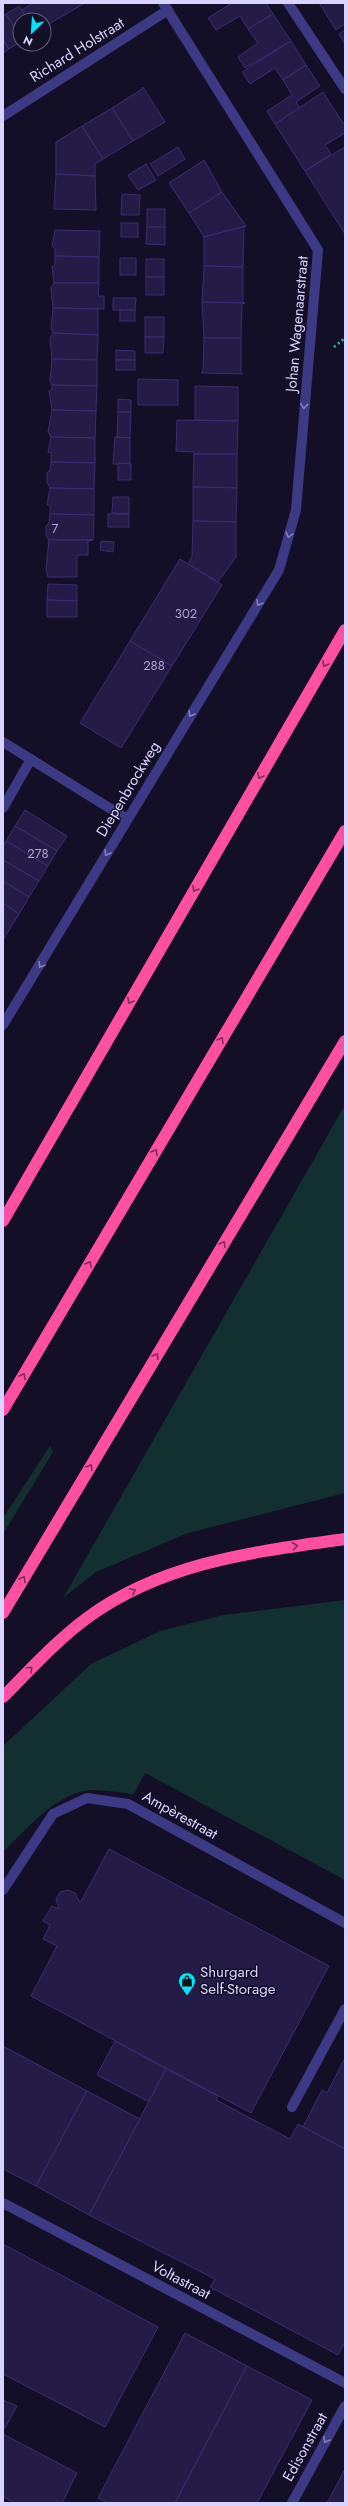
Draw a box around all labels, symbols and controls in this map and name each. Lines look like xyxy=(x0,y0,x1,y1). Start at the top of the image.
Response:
north arrow xyxy=(12,12,52,52)
street label: Richard Holstraat xyxy=(25,12,129,88)
text: N xyxy=(20,32,35,50)
street label: Johan Wagenaarstraat xyxy=(280,255,314,395)
one-way arrow xyxy=(300,403,309,409)
house number: 7 xyxy=(52,519,59,538)
one-way arrow xyxy=(285,531,294,538)
one-way arrow xyxy=(256,599,264,606)
house number: 302 xyxy=(175,604,197,623)
house number: 288 xyxy=(143,656,165,675)
one-way arrow xyxy=(323,660,330,667)
one-way arrow xyxy=(189,710,196,717)
street label: Diepenbrockweg xyxy=(91,737,165,841)
one-way arrow xyxy=(258,772,265,779)
house number: 278 xyxy=(27,844,49,863)
one-way arrow xyxy=(105,849,112,856)
one-way arrow xyxy=(193,885,200,892)
one-way arrow xyxy=(39,961,46,968)
one-way arrow xyxy=(128,997,135,1004)
one-way arrow xyxy=(217,1037,224,1045)
one-way arrow xyxy=(151,1149,158,1156)
one-way arrow xyxy=(219,1241,226,1248)
one-way arrow xyxy=(84,1261,92,1268)
one-way arrow xyxy=(152,1353,159,1360)
one-way arrow xyxy=(18,1373,25,1380)
one-way arrow xyxy=(85,1464,92,1472)
one-way arrow xyxy=(292,1542,299,1551)
one-way arrow xyxy=(18,1576,26,1583)
one-way arrow xyxy=(129,1588,136,1596)
one-way arrow xyxy=(25,1666,33,1674)
street label: Ampèrestraat xyxy=(138,1785,222,1845)
place label: Shurgard Self-Storage xyxy=(200,1961,276,2000)
shop icon: Shurgard Self-Storage xyxy=(177,1971,197,1996)
street label: Voltastraat xyxy=(148,2255,215,2305)
street label: Edisonstraat xyxy=(277,2408,333,2485)
one-way arrow xyxy=(324,2436,331,2443)

